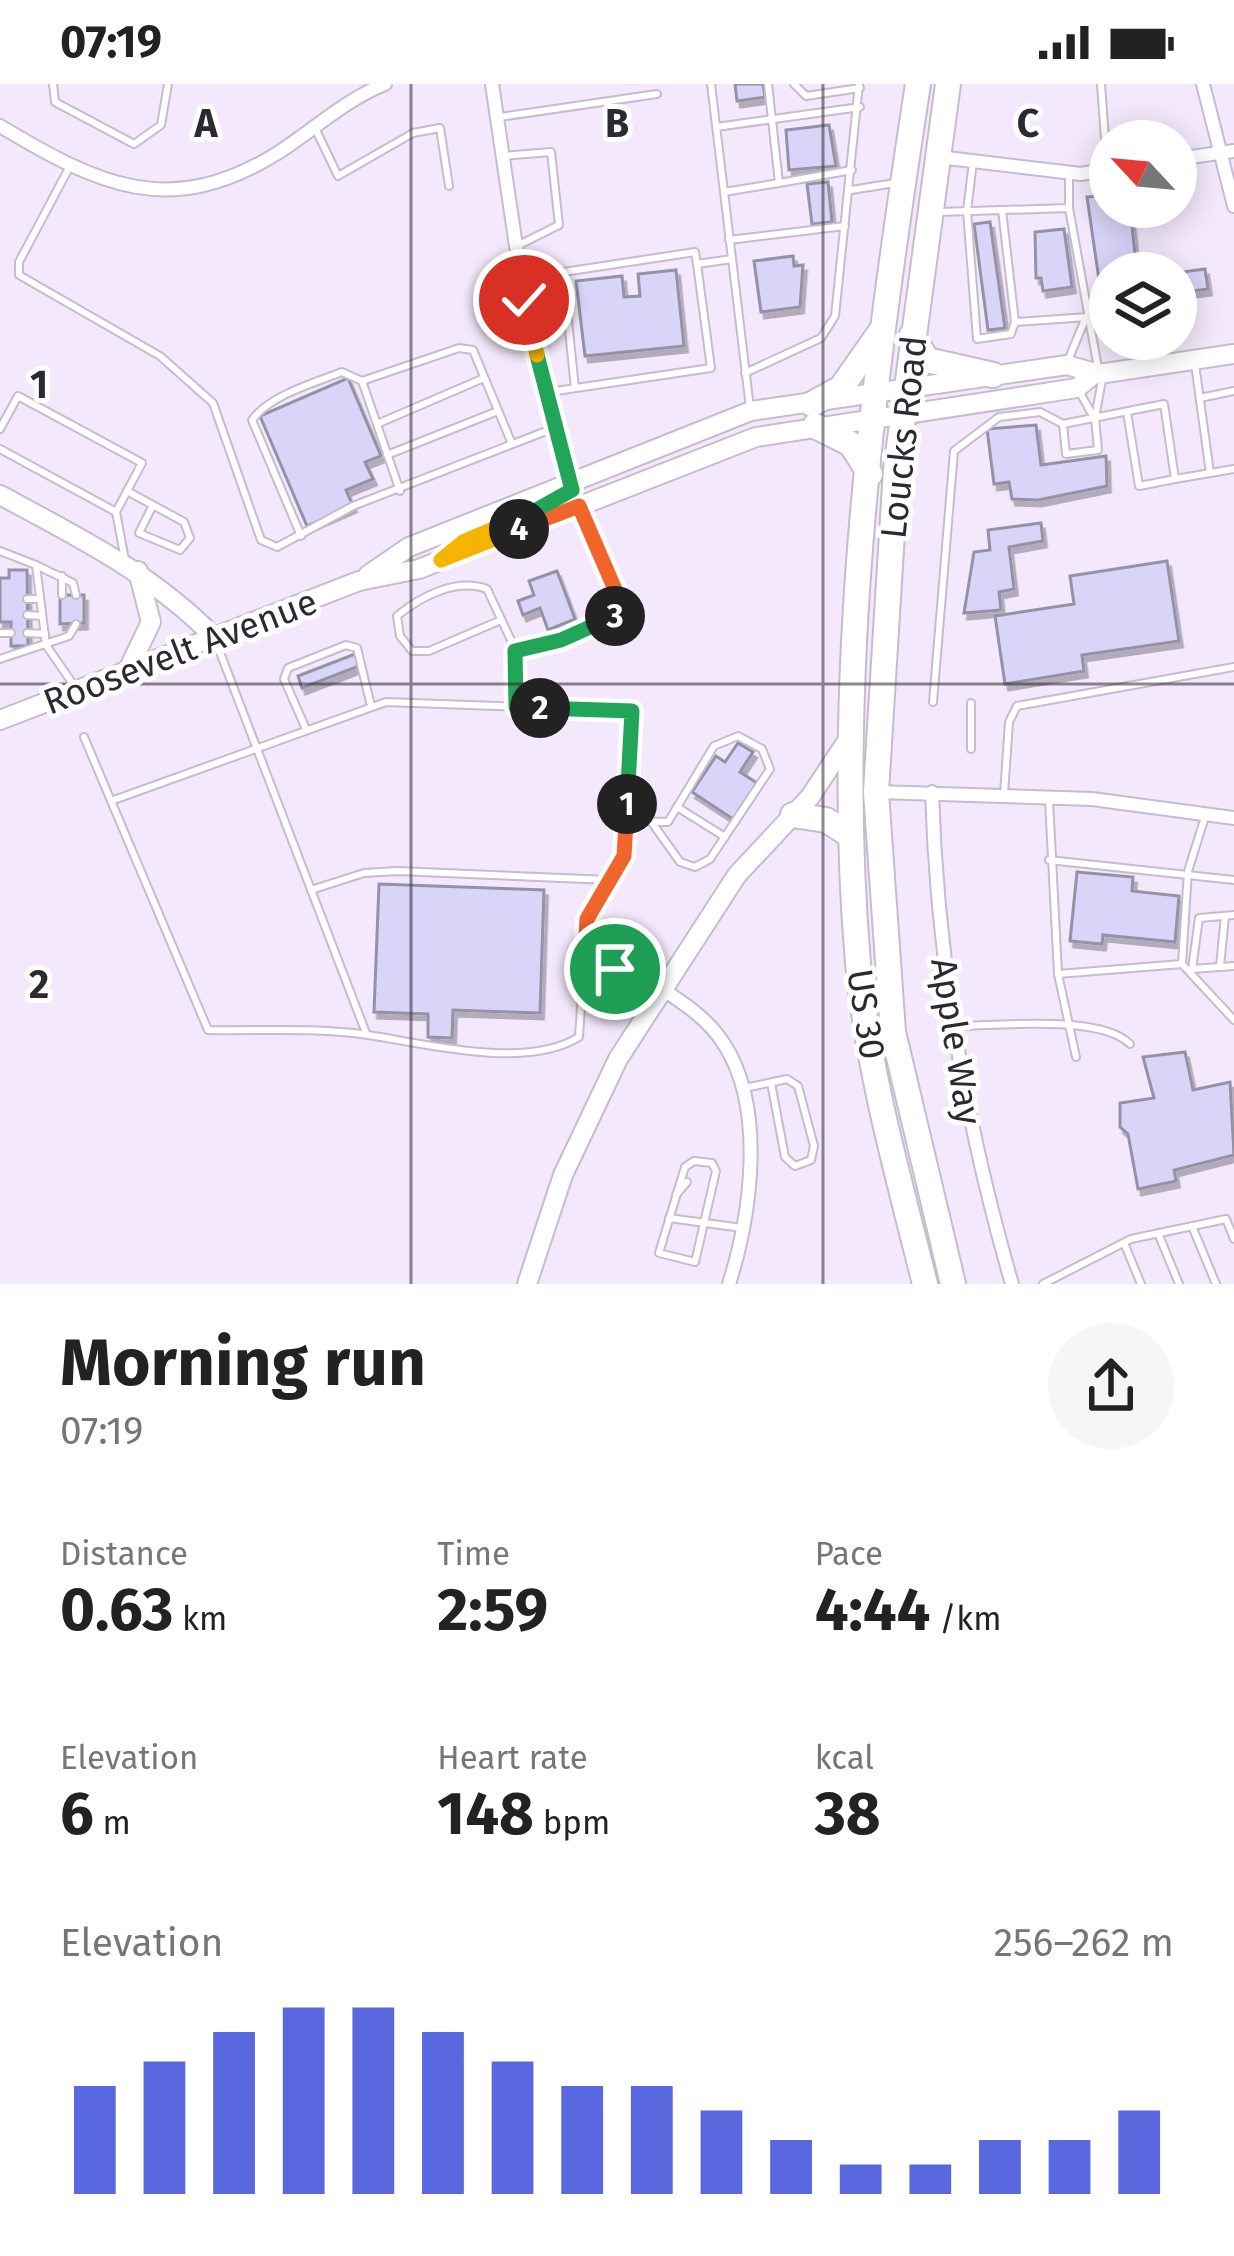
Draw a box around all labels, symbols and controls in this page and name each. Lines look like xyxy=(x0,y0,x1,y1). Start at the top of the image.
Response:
text: 07:19 xyxy=(60,15,162,69)
text: A xyxy=(193,101,218,147)
text: B xyxy=(605,101,629,147)
text: C xyxy=(1017,101,1040,147)
north arrow xyxy=(1089,120,1197,228)
map controls xyxy=(1089,120,1197,360)
pin xyxy=(473,249,575,351)
button: layers xyxy=(1089,252,1197,360)
icon: check xyxy=(491,267,557,333)
street label: Loucks Road xyxy=(871,333,937,541)
text: 1 xyxy=(30,362,48,408)
pin: 4 xyxy=(489,499,549,559)
text: 4 xyxy=(510,509,528,549)
street label: Roosevelt Avenue xyxy=(37,580,323,724)
pin: 3 xyxy=(585,586,645,646)
text: 3 xyxy=(606,596,624,636)
pin: 2 xyxy=(510,678,570,738)
text: 2 xyxy=(531,688,549,728)
pin: 1 xyxy=(597,774,657,834)
text: 1 xyxy=(619,784,635,824)
pin xyxy=(564,918,666,1020)
icon: arrive xyxy=(582,936,648,1002)
street label: Apple Way xyxy=(921,955,991,1128)
text: 2 xyxy=(29,962,49,1008)
street label: US 30 xyxy=(837,966,895,1062)
text: Morning run xyxy=(60,1323,426,1402)
button: share xyxy=(1048,1323,1174,1449)
text: 07:19 xyxy=(60,1408,143,1454)
text: Distance xyxy=(60,1534,188,1574)
text: Time xyxy=(437,1534,510,1574)
text: Pace xyxy=(815,1534,883,1574)
text: 0.63 xyxy=(60,1574,173,1646)
text: 2:59 xyxy=(437,1574,548,1646)
text: 4:44 xyxy=(815,1574,930,1646)
text: km xyxy=(173,1599,227,1639)
text: /km xyxy=(930,1599,1002,1639)
text: Elevation xyxy=(60,1738,198,1778)
text: Heart rate xyxy=(437,1738,588,1778)
text: kcal xyxy=(815,1738,874,1778)
text: 6 xyxy=(60,1778,94,1850)
text: 148 xyxy=(437,1778,534,1850)
text: 38 xyxy=(815,1778,881,1850)
text: m xyxy=(94,1803,131,1843)
text: bpm xyxy=(534,1803,610,1843)
text: Elevation xyxy=(60,1920,223,1966)
text: 256–262 m xyxy=(994,1920,1174,1966)

